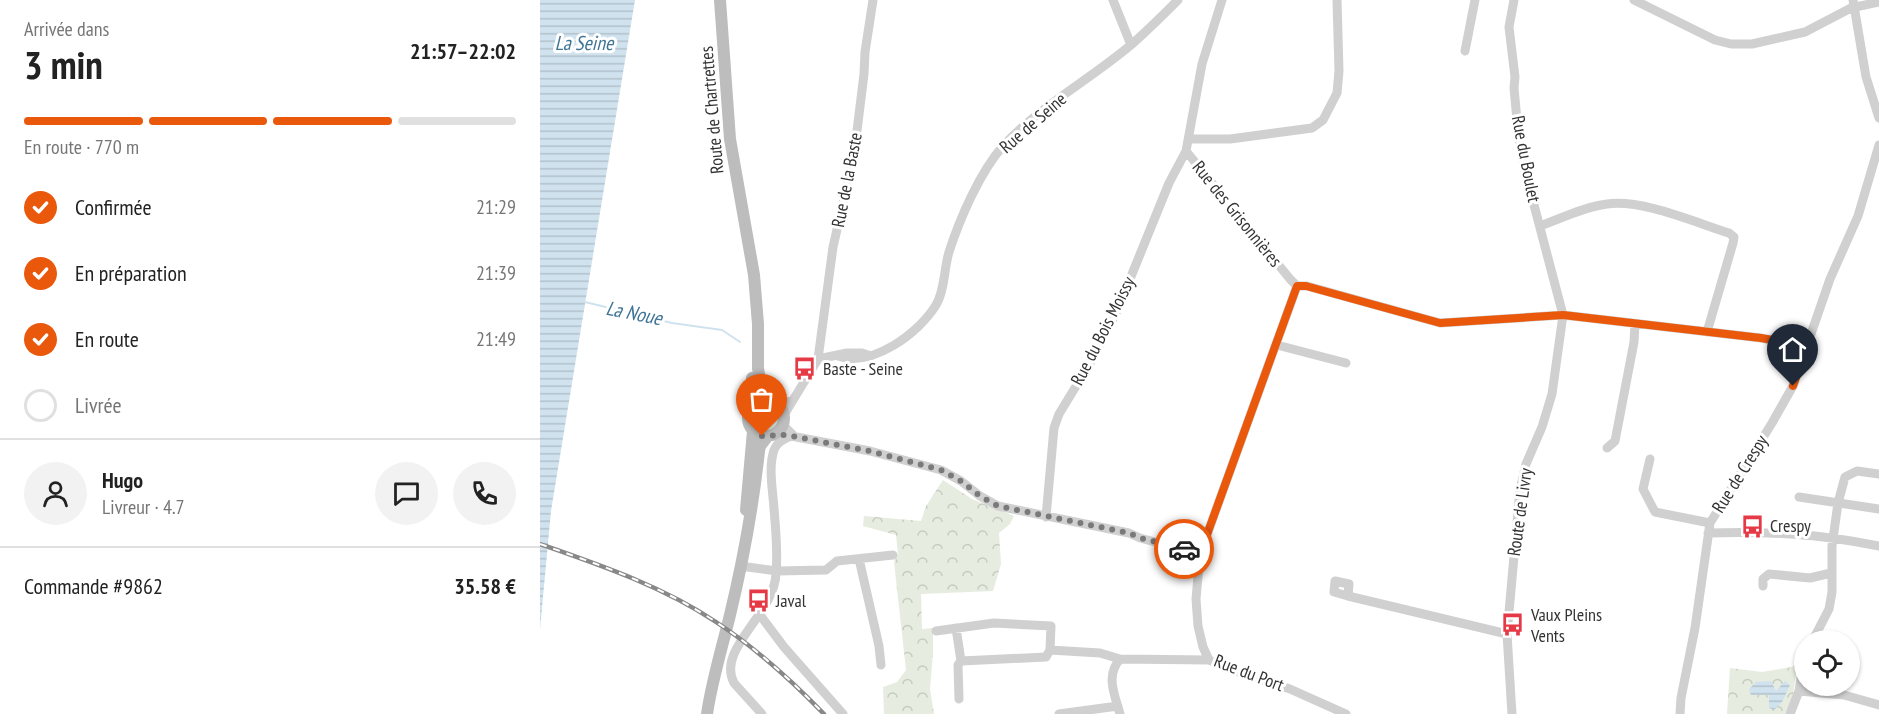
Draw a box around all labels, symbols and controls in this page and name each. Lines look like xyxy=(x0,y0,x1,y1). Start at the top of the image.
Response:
text: Arrivée dans xyxy=(24,16,109,42)
water label: La Seine xyxy=(555,30,615,56)
text: 21:57–22:02 xyxy=(410,37,516,65)
text: 3 min xyxy=(24,39,103,90)
street label: Route de Chartrettes xyxy=(694,45,729,175)
street label: Rue de Seine xyxy=(995,87,1071,158)
street label: Rue du Boulet xyxy=(1507,114,1546,204)
street label: Rue de la Baste xyxy=(826,131,867,229)
text: En route · 770 m xyxy=(24,134,139,160)
street label: Rue des Grisonnières xyxy=(1188,156,1287,271)
icon: check xyxy=(24,191,57,224)
text: Confirmée xyxy=(75,193,152,221)
text: 21:29 xyxy=(476,194,516,220)
icon: check xyxy=(24,257,57,290)
text: En préparation xyxy=(75,259,187,287)
text: 21:39 xyxy=(476,260,516,286)
street label: Rue du Bois Moissy xyxy=(1065,272,1140,389)
water label: La Noue xyxy=(604,295,666,331)
icon: check xyxy=(24,323,57,356)
pin xyxy=(1767,324,1818,386)
text: En route xyxy=(75,325,139,353)
text: 21:49 xyxy=(476,326,516,352)
icon: home xyxy=(1776,333,1809,366)
bus stop icon: Baste - Seine xyxy=(792,356,818,382)
place label: Baste - Seine xyxy=(823,357,903,380)
pin xyxy=(736,374,787,436)
icon: bag xyxy=(745,383,778,416)
text: Livrée xyxy=(75,391,121,419)
street label: Rue de Crespy xyxy=(1707,430,1773,517)
button: person xyxy=(24,462,87,525)
button: chat xyxy=(375,462,438,525)
button: phone xyxy=(453,462,516,525)
text: Hugo xyxy=(102,466,143,494)
street label: Route de Livry xyxy=(1502,466,1537,557)
text: Livreur · 4.7 xyxy=(102,494,185,520)
bus stop icon: Crespy xyxy=(1739,513,1765,539)
place label: Crespy xyxy=(1770,514,1811,537)
courier xyxy=(1154,519,1214,579)
icon: car xyxy=(1168,533,1201,566)
text: Commande #9862 xyxy=(24,572,163,600)
text: 35.58 € xyxy=(454,572,516,600)
bus stop icon: Javal xyxy=(745,588,771,614)
place label: Javal xyxy=(775,589,807,612)
place label: Vaux Pleins Vents xyxy=(1530,603,1602,647)
bus stop icon: Vaux Pleins Vents xyxy=(1500,612,1526,638)
map controls xyxy=(1794,630,1860,696)
button: locate xyxy=(1794,630,1860,696)
street label: Rue du Port xyxy=(1211,649,1287,696)

